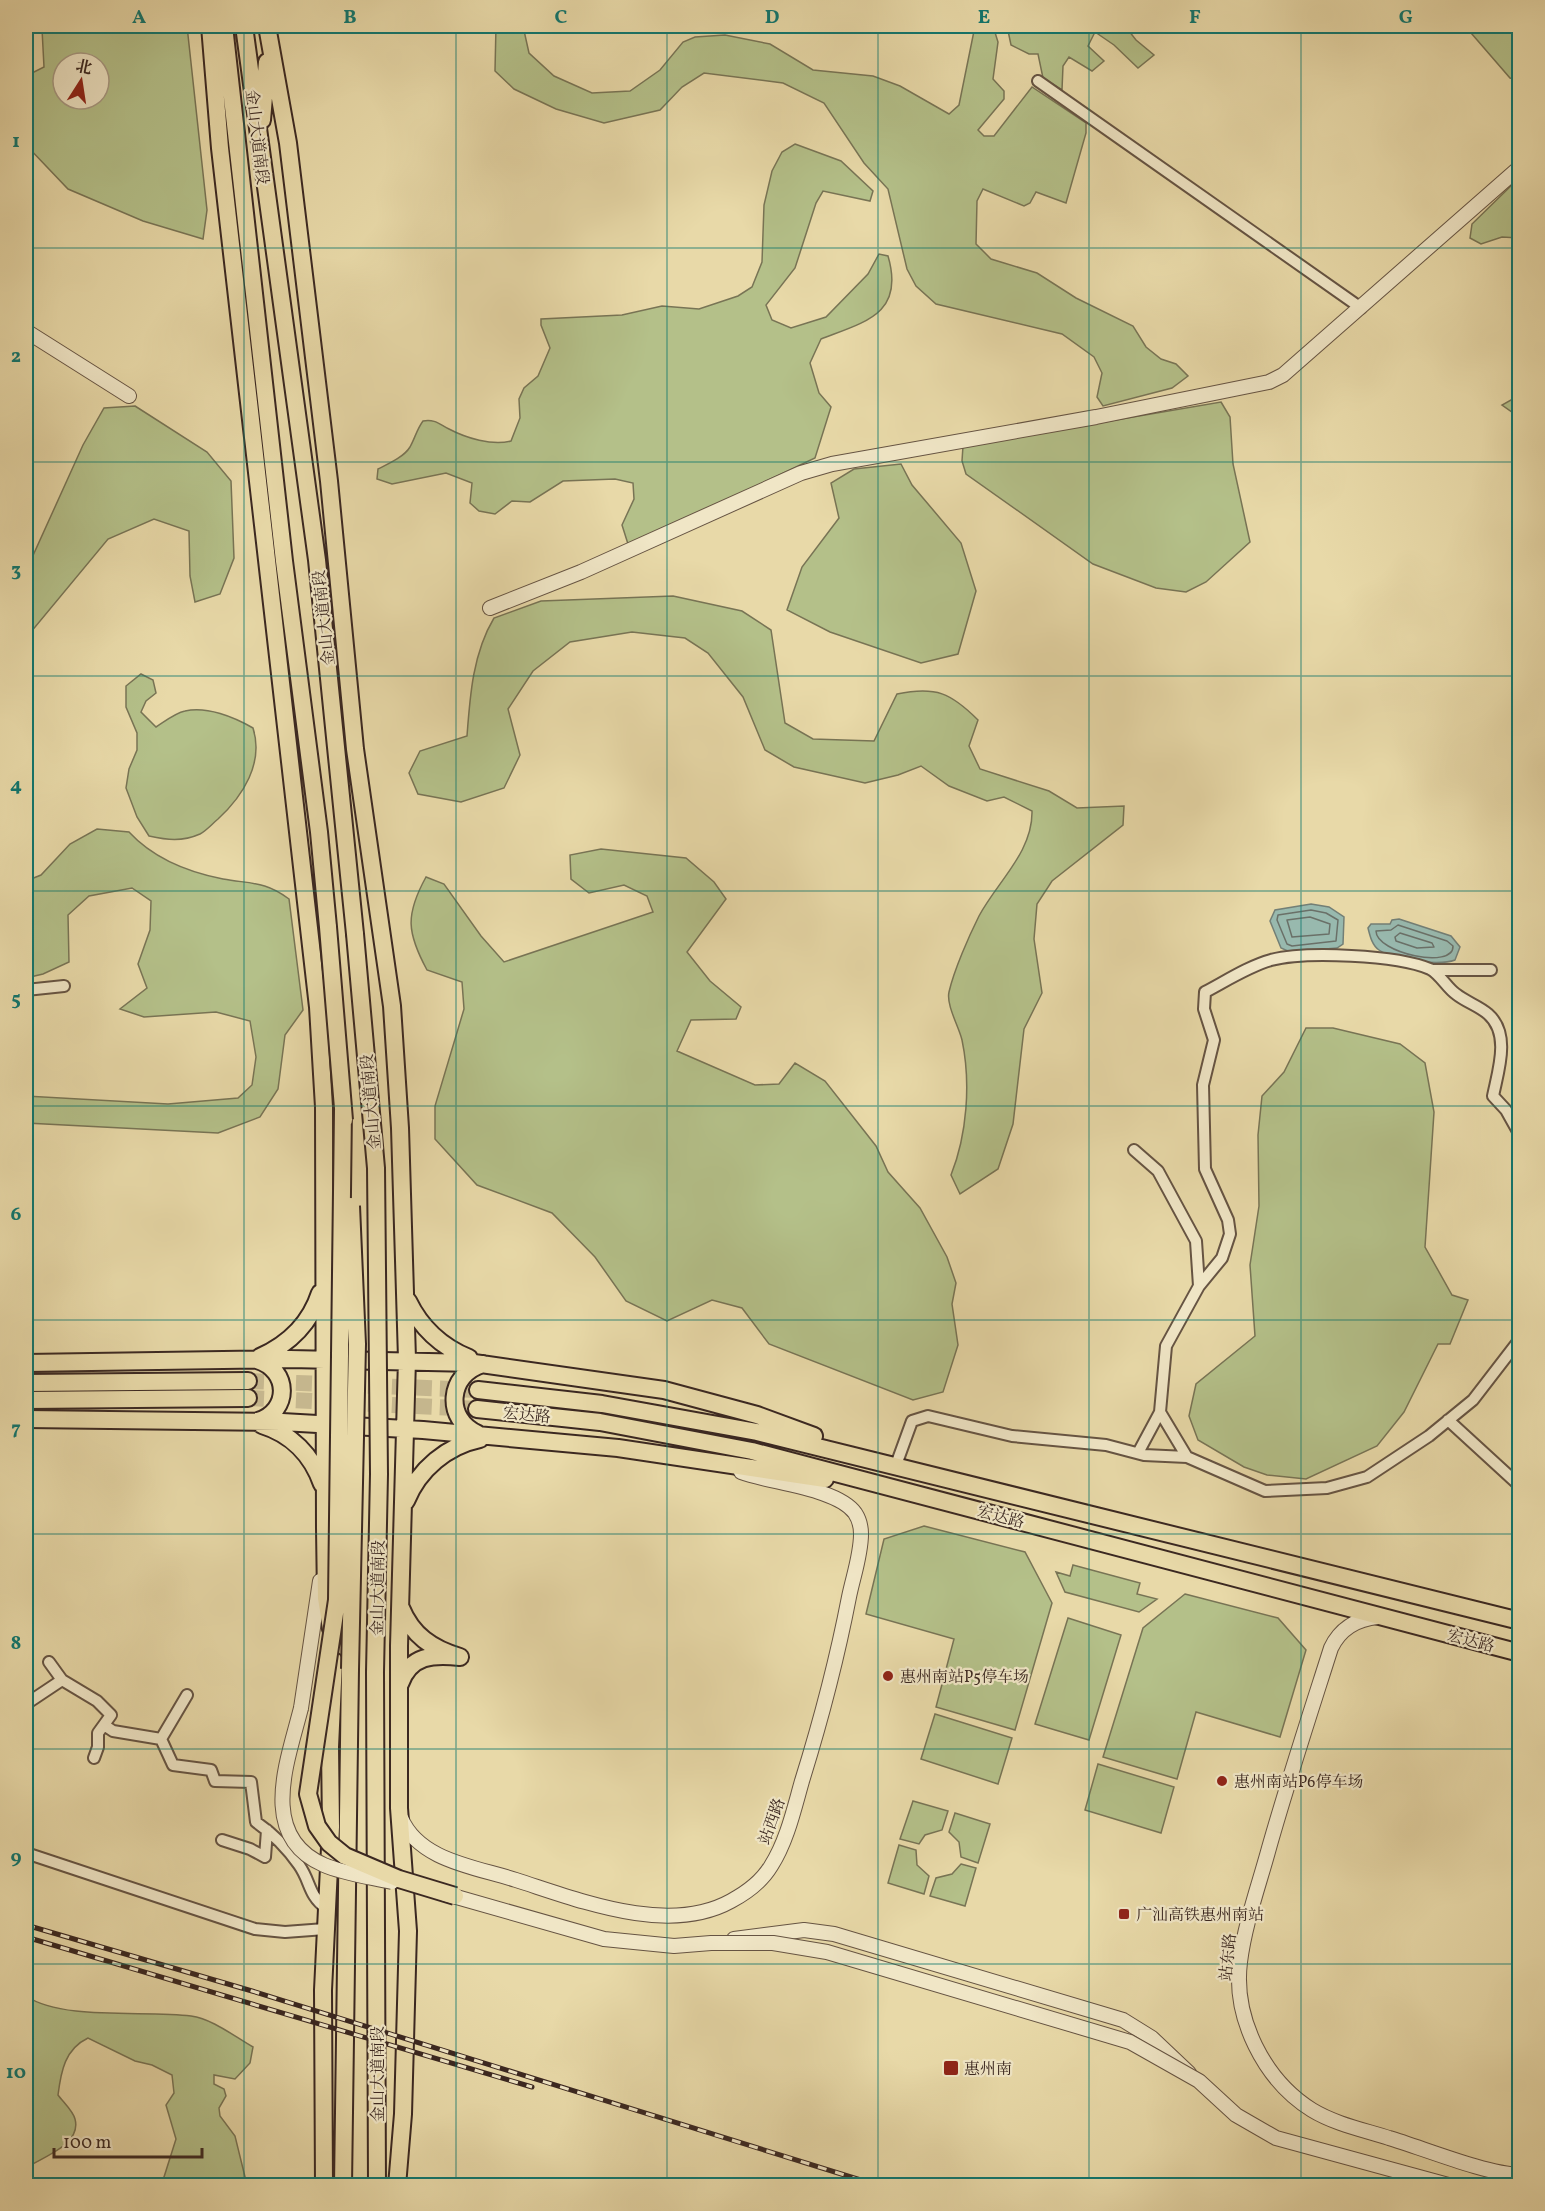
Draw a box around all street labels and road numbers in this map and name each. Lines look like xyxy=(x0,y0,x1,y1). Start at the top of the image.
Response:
street label: 金山大道南段 xyxy=(239,88,273,186)
street label: 金山大道南段 xyxy=(309,569,341,667)
street label: 金山大道南段 xyxy=(357,1053,387,1151)
street label: 宏达路 xyxy=(502,1403,552,1429)
street label: 宏达路 xyxy=(974,1501,1027,1535)
street label: 金山大道南段 xyxy=(367,1540,391,1636)
street label: 宏达路 xyxy=(1444,1625,1497,1659)
street label: 站西路 xyxy=(754,1795,791,1848)
street label: 站东路 xyxy=(1216,1932,1242,1982)
street label: 金山大道南段 xyxy=(368,2026,390,2122)

